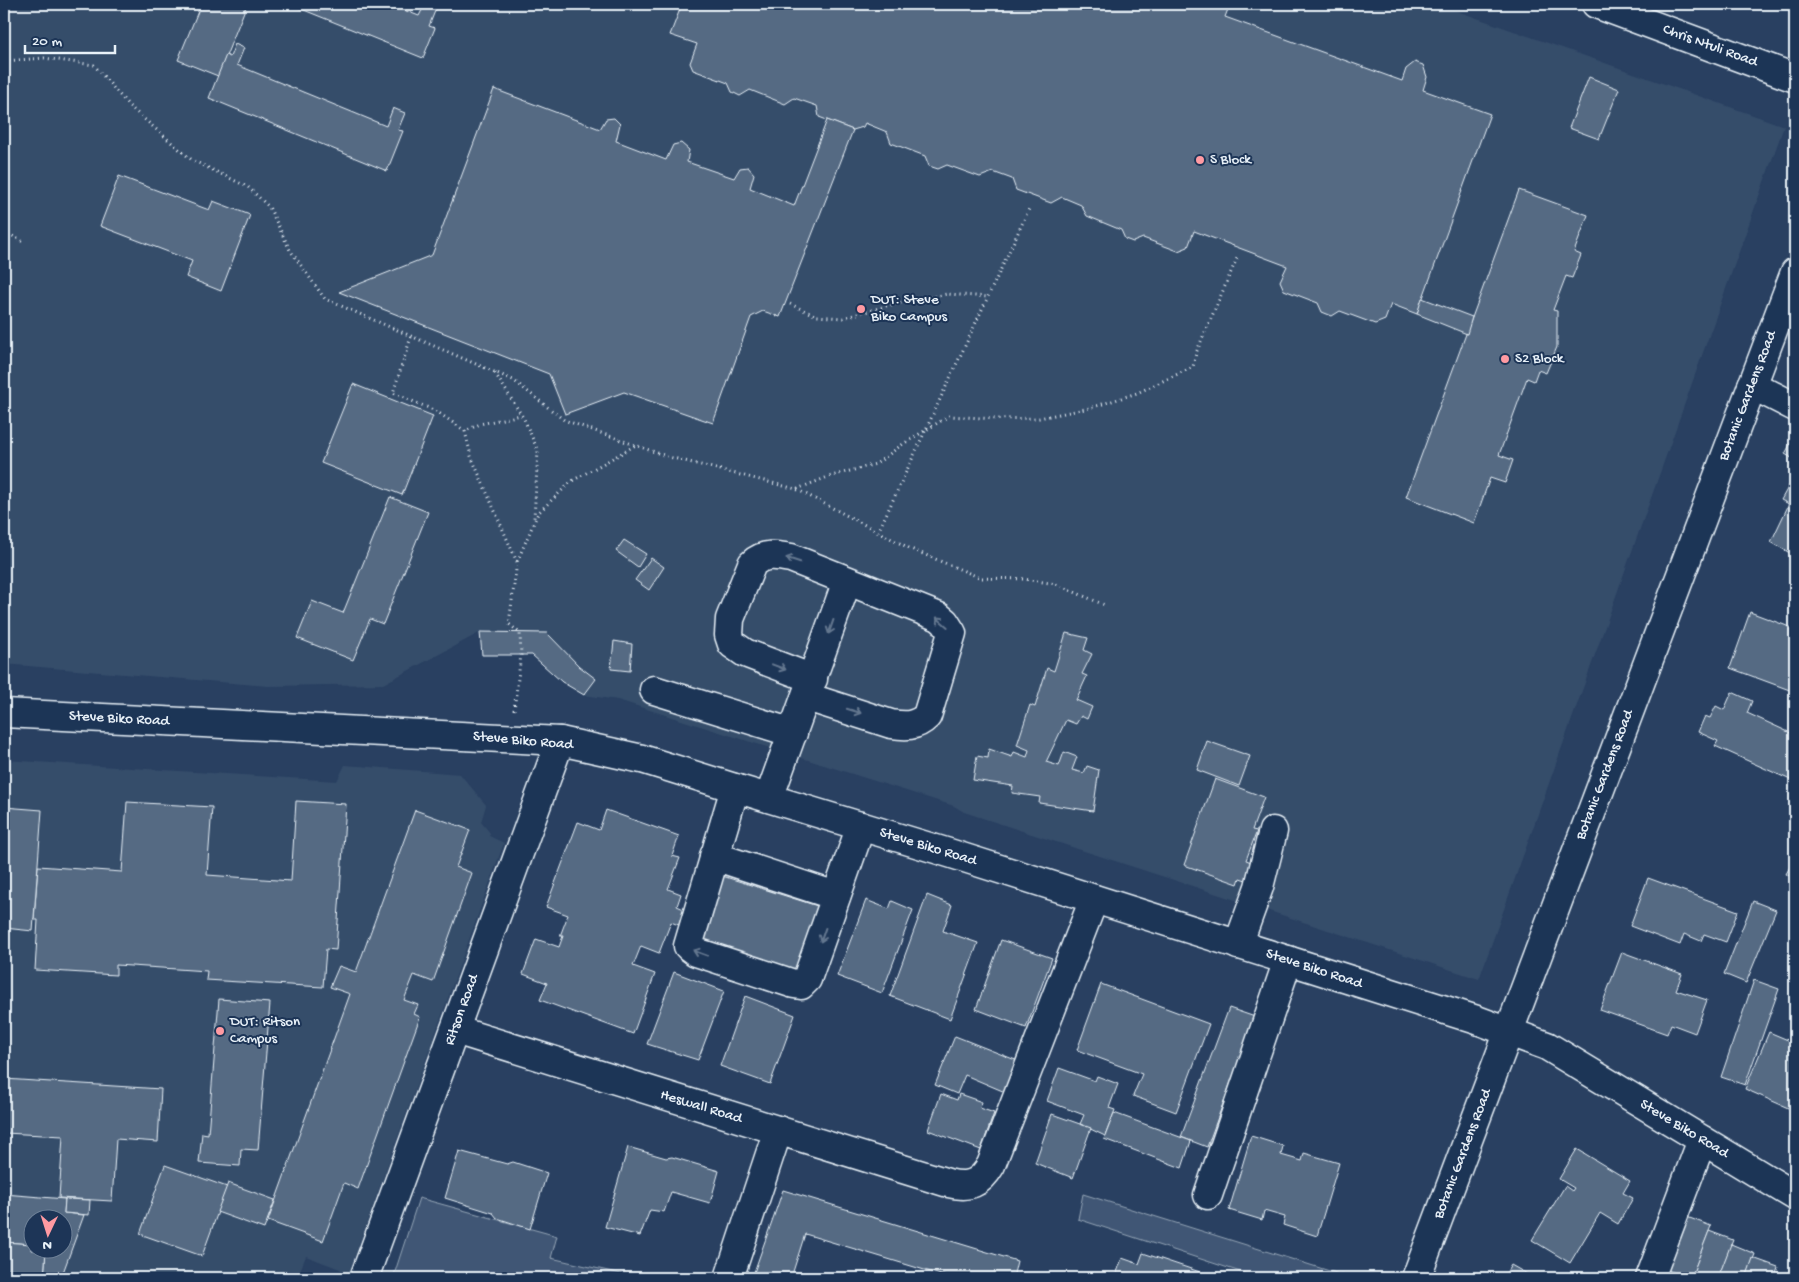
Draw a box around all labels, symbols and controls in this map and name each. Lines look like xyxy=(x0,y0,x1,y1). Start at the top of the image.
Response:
street label: Chris Ntuli Road xyxy=(1660,21,1761,72)
scale bar xyxy=(25,22,115,54)
text: 20 m xyxy=(32,33,62,51)
place label: S Block xyxy=(1210,151,1252,169)
marker: S Block xyxy=(1194,154,1206,166)
place label: DUT: Steve Biko Campus xyxy=(870,291,947,326)
marker: DUT: Steve Biko Campus xyxy=(855,303,867,315)
street label: Botanic Gardens Road xyxy=(1715,327,1781,464)
place label: S2 Block xyxy=(1515,350,1565,368)
marker: S2 Block xyxy=(1499,353,1511,365)
one-way arrow xyxy=(785,554,801,564)
one-way arrow xyxy=(936,616,949,627)
one-way arrow xyxy=(826,619,835,634)
one-way arrow xyxy=(770,663,786,672)
street label: Botanic Gardens Road xyxy=(1572,706,1638,843)
street label: Steve Biko Road xyxy=(68,707,171,731)
one-way arrow xyxy=(845,707,861,717)
street label: Steve Biko Road xyxy=(472,728,575,754)
street label: Steve Biko Road xyxy=(877,824,980,871)
one-way arrow xyxy=(818,926,827,942)
street label: Steve Biko Road xyxy=(1263,945,1366,993)
one-way arrow xyxy=(692,948,708,957)
street label: Ritson Road xyxy=(441,971,484,1048)
place label: DUT: Ritson Campus xyxy=(229,1013,300,1048)
marker: DUT: Ritson Campus xyxy=(214,1025,226,1037)
street label: Botanic Gardens Road xyxy=(1430,1085,1496,1222)
street label: Heswall Road xyxy=(658,1086,745,1128)
street label: Steve Biko Road xyxy=(1636,1095,1733,1163)
north arrow xyxy=(22,1210,72,1260)
text: N xyxy=(42,1236,52,1253)

